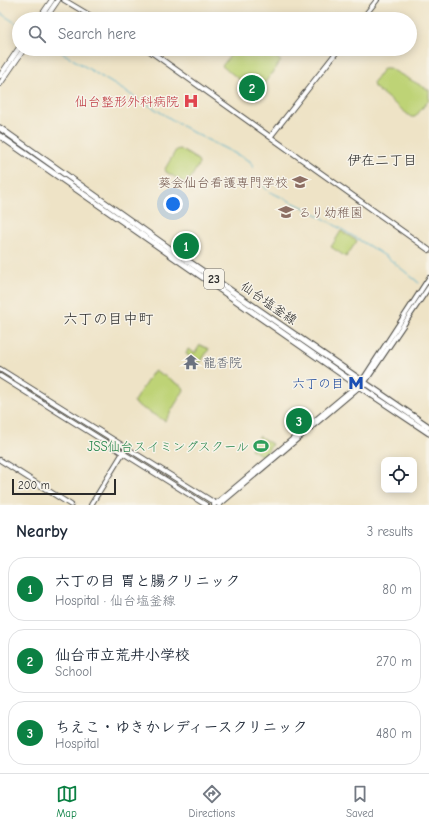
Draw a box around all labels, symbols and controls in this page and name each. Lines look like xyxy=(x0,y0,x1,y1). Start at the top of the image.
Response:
search box xyxy=(12,12,417,56)
icon: search xyxy=(26,23,48,45)
text: Search here xyxy=(58,25,136,43)
pin: 2 xyxy=(239,73,265,103)
hospital icon: 仙台整形外科病院 xyxy=(182,92,200,110)
place label: 仙台整形外科病院 xyxy=(75,94,179,109)
district label: 伊在二丁目 xyxy=(347,152,417,169)
school or university icon: 葵会仙台看護専門学校 xyxy=(291,173,309,191)
place label: 葵会仙台看護専門学校 xyxy=(158,175,288,190)
your location xyxy=(163,194,183,214)
school or university icon: るり幼稚園 xyxy=(277,203,295,221)
place label: るり幼稚園 xyxy=(298,205,363,220)
pin: 1 xyxy=(173,231,199,261)
road number: 23 xyxy=(204,269,224,289)
street label: 仙台塩釜線 xyxy=(238,278,301,328)
district label: 六丁の目中町 xyxy=(63,310,154,328)
temple icon: 龍香院 xyxy=(182,353,200,371)
place label: 龍香院 xyxy=(203,355,242,370)
metro station icon: 六丁の目 xyxy=(347,374,365,392)
place label: 六丁の目 xyxy=(292,376,344,391)
pin: 3 xyxy=(286,406,312,436)
sports icon: JSS仙台スイミングスクール xyxy=(252,437,270,455)
place label: JSS仙台スイミングスクール xyxy=(87,439,249,454)
map controls xyxy=(381,457,417,493)
button: locate xyxy=(381,457,417,493)
scale bar xyxy=(12,477,116,496)
text: 200 m xyxy=(18,479,50,492)
text: Nearby xyxy=(16,522,67,541)
text: 3 results xyxy=(367,524,413,539)
text: 六丁の目 胃と腸クリニック xyxy=(55,572,240,590)
text: 1 xyxy=(27,582,33,597)
text: 80 m xyxy=(382,582,412,597)
text: Hospital · 仙台塩釜線 xyxy=(55,593,175,608)
text: 仙台市立荒井小学校 xyxy=(55,646,190,664)
text: 2 xyxy=(27,654,33,669)
text: 270 m xyxy=(376,654,412,669)
text: School xyxy=(55,664,92,679)
text: ちえこ・ゆきかレディースクリニック xyxy=(55,718,308,736)
text: 3 xyxy=(27,726,33,741)
text: 480 m xyxy=(376,726,412,741)
text: Hospital xyxy=(55,736,99,751)
tab: Map xyxy=(56,783,78,820)
tab: Directions xyxy=(189,783,235,820)
tab: Saved xyxy=(346,783,373,820)

